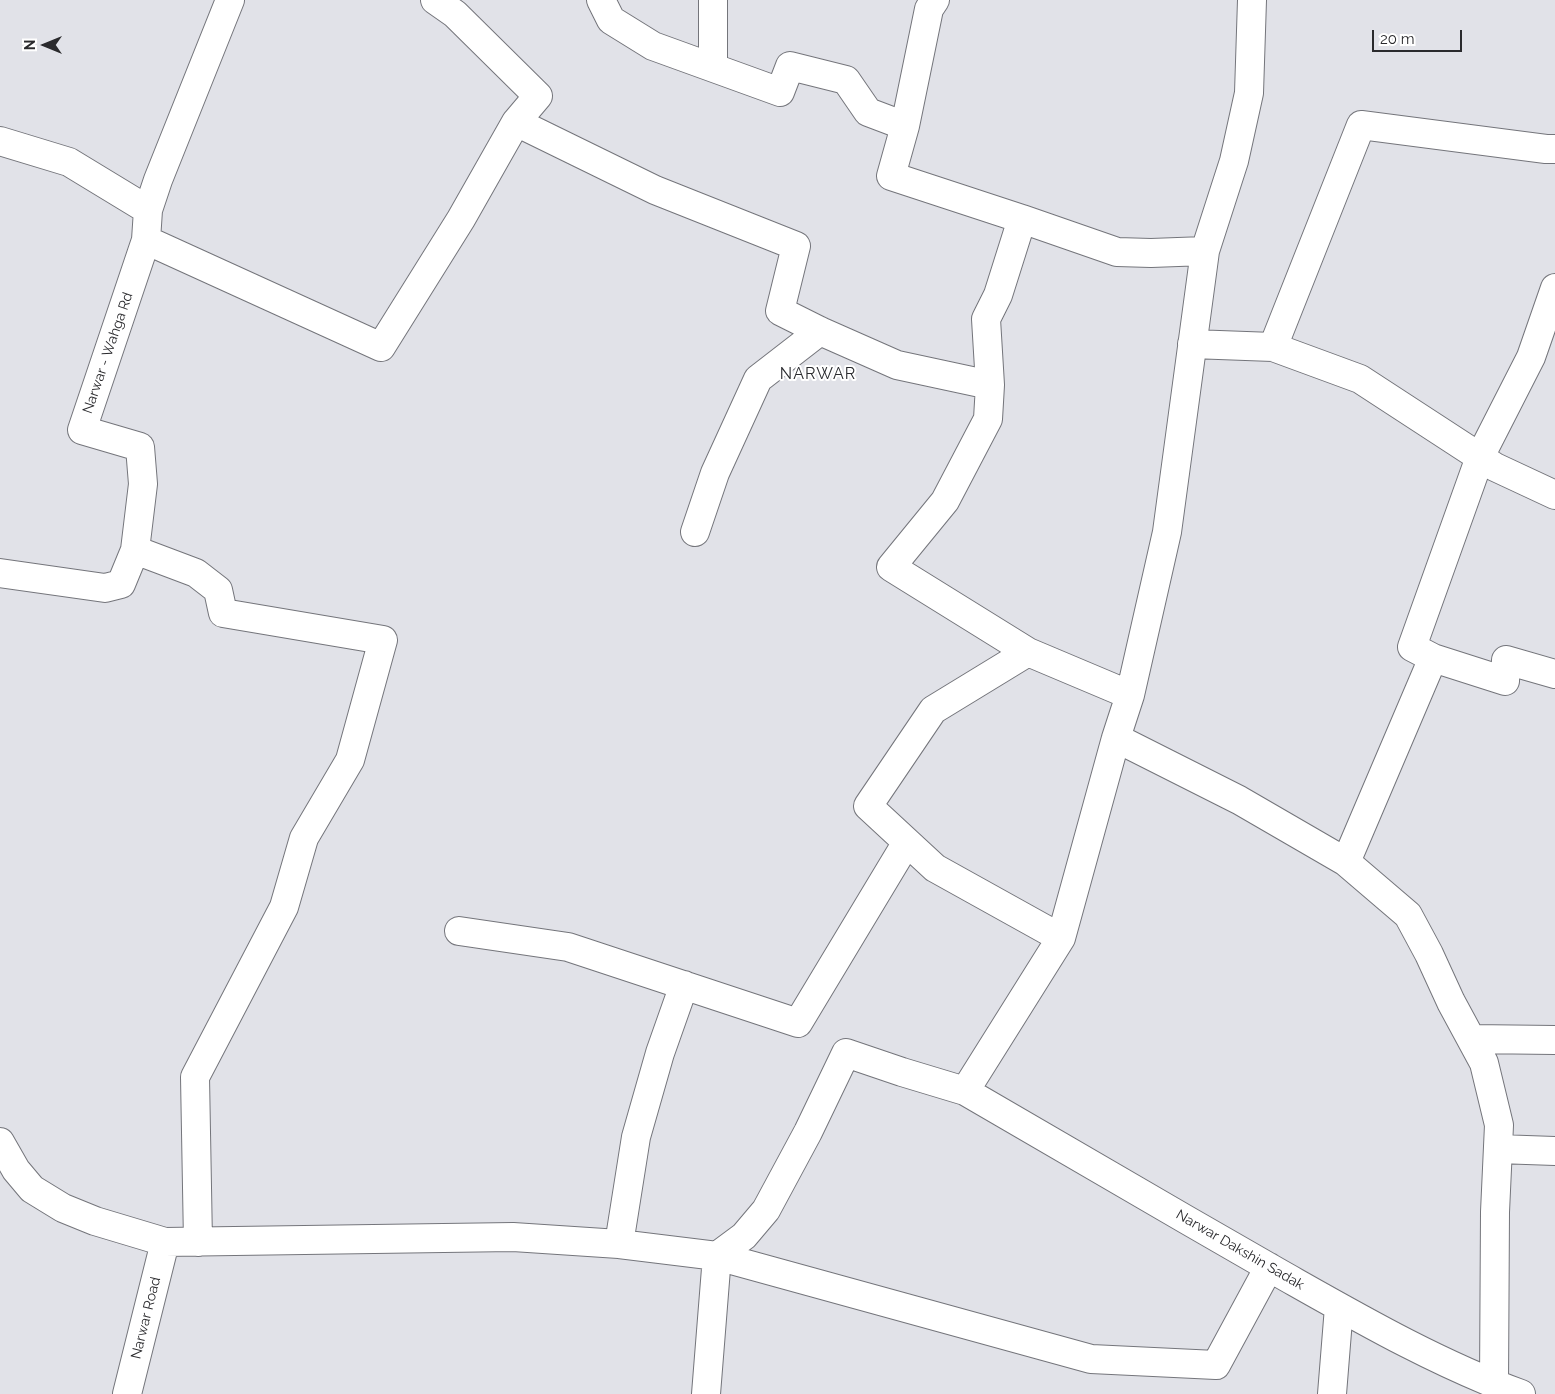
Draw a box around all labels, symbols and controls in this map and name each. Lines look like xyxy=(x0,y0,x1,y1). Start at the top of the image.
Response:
north arrow xyxy=(20,20,70,70)
scale bar xyxy=(1375,20,1465,52)
text: 20 m xyxy=(1380,30,1415,48)
text: N xyxy=(22,40,38,50)
street label: Narwar - Wahga Rd xyxy=(79,290,137,416)
district label: NARWAR xyxy=(779,364,857,384)
street label: Narwar Dakshin Sadak xyxy=(1173,1206,1307,1294)
street label: Narwar Road xyxy=(128,1275,164,1361)

